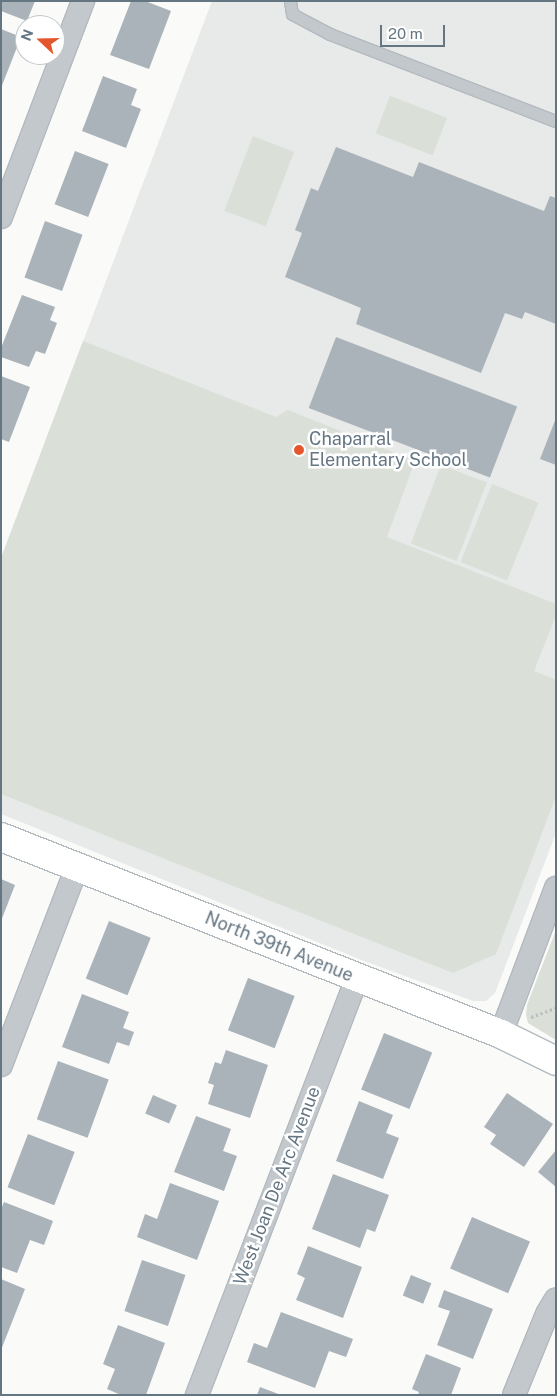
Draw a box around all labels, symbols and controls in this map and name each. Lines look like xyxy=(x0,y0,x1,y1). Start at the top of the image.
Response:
north arrow xyxy=(15,15,65,65)
scale bar xyxy=(382,15,447,47)
text: 20 m xyxy=(388,25,423,42)
text: N xyxy=(17,27,36,43)
place label: Chaparral Elementary School xyxy=(309,429,467,472)
marker: Chaparral Elementary School xyxy=(293,444,305,456)
street label: North 39th Avenue xyxy=(202,907,356,987)
street label: West Joan De Arc Avenue xyxy=(229,1084,325,1288)

